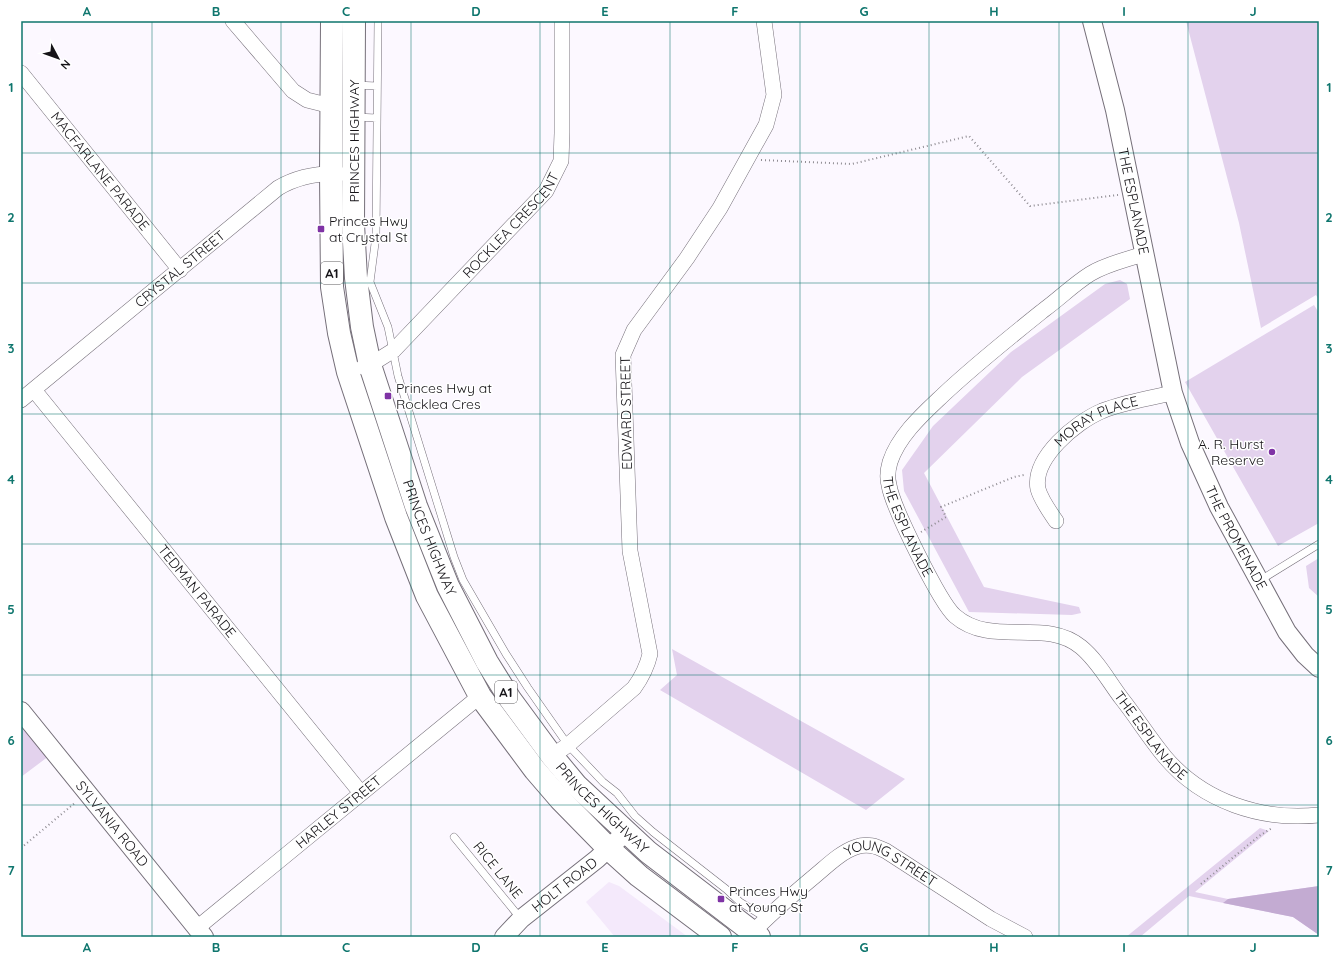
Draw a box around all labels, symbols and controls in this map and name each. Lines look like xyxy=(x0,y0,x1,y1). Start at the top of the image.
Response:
text: A xyxy=(83,3,92,19)
text: B xyxy=(212,3,220,19)
text: C xyxy=(342,3,350,19)
text: D xyxy=(471,3,481,19)
text: E xyxy=(601,3,609,19)
text: F xyxy=(731,3,739,19)
text: G xyxy=(859,3,869,19)
text: H xyxy=(989,3,999,19)
text: I xyxy=(1122,3,1126,19)
text: J xyxy=(1249,3,1257,19)
north arrow xyxy=(38,38,78,78)
text: N xyxy=(58,57,73,72)
text: 1 xyxy=(8,79,14,95)
street label: PRINCES HIGHWAY xyxy=(345,79,363,203)
text: 1 xyxy=(1326,79,1332,95)
street label: MACFARLANE PARADE xyxy=(47,108,153,234)
street label: THE ESPLANADE xyxy=(1114,146,1153,256)
street label: ROCKLEA CRESCENT xyxy=(459,169,563,282)
text: 2 xyxy=(7,209,15,225)
text: 2 xyxy=(1325,209,1333,225)
place label: Princes Hwy at Crystal St xyxy=(329,212,408,246)
marker: Princes Hwy at Crystal St xyxy=(316,224,326,234)
street label: CRYSTAL STREET xyxy=(131,226,229,311)
road number: A1 xyxy=(321,262,343,284)
text: 3 xyxy=(8,340,15,356)
text: 3 xyxy=(1326,340,1333,356)
street label: EDWARD STREET xyxy=(616,356,636,470)
place label: Princes Hwy at Rocklea Cres xyxy=(396,379,492,413)
marker: Princes Hwy at Rocklea Cres xyxy=(383,391,393,401)
street label: MORAY PLACE xyxy=(1050,392,1140,450)
place label: A. R. Hurst Reserve xyxy=(1198,435,1264,469)
marker: A. R. Hurst Reserve xyxy=(1267,447,1277,457)
text: 4 xyxy=(7,471,15,487)
text: 4 xyxy=(1325,471,1333,487)
street label: THE ESPLANADE xyxy=(879,475,937,580)
street label: PRINCES HIGHWAY xyxy=(399,477,461,599)
street label: THE PROMENADE xyxy=(1201,483,1271,593)
street label: TEDMAN PARADE xyxy=(154,541,240,641)
text: 5 xyxy=(7,601,15,617)
text: 5 xyxy=(1325,601,1333,617)
road number: A1 xyxy=(495,681,517,703)
street label: THE ESPLANADE xyxy=(1110,688,1191,784)
text: 6 xyxy=(7,732,15,748)
text: 6 xyxy=(1325,732,1333,748)
street label: PRINCES HIGHWAY xyxy=(552,759,653,857)
street label: HARLEY STREET xyxy=(292,772,385,852)
street label: SYLVANIA ROAD xyxy=(72,777,153,870)
street label: YOUNG STREET xyxy=(841,836,940,890)
street label: RICE LANE xyxy=(469,838,527,902)
street label: HOLT ROAD xyxy=(528,853,601,916)
text: 7 xyxy=(7,862,15,878)
text: 7 xyxy=(1325,862,1333,878)
place label: Princes Hwy at Young St xyxy=(729,882,808,916)
marker: Princes Hwy at Young St xyxy=(716,894,726,904)
text: A xyxy=(83,939,92,955)
text: B xyxy=(212,939,220,955)
text: C xyxy=(342,939,350,955)
text: D xyxy=(471,939,481,955)
text: E xyxy=(601,939,609,955)
text: F xyxy=(731,939,739,955)
text: G xyxy=(859,939,869,955)
text: H xyxy=(989,939,999,955)
text: I xyxy=(1122,939,1126,955)
text: J xyxy=(1249,939,1257,955)

